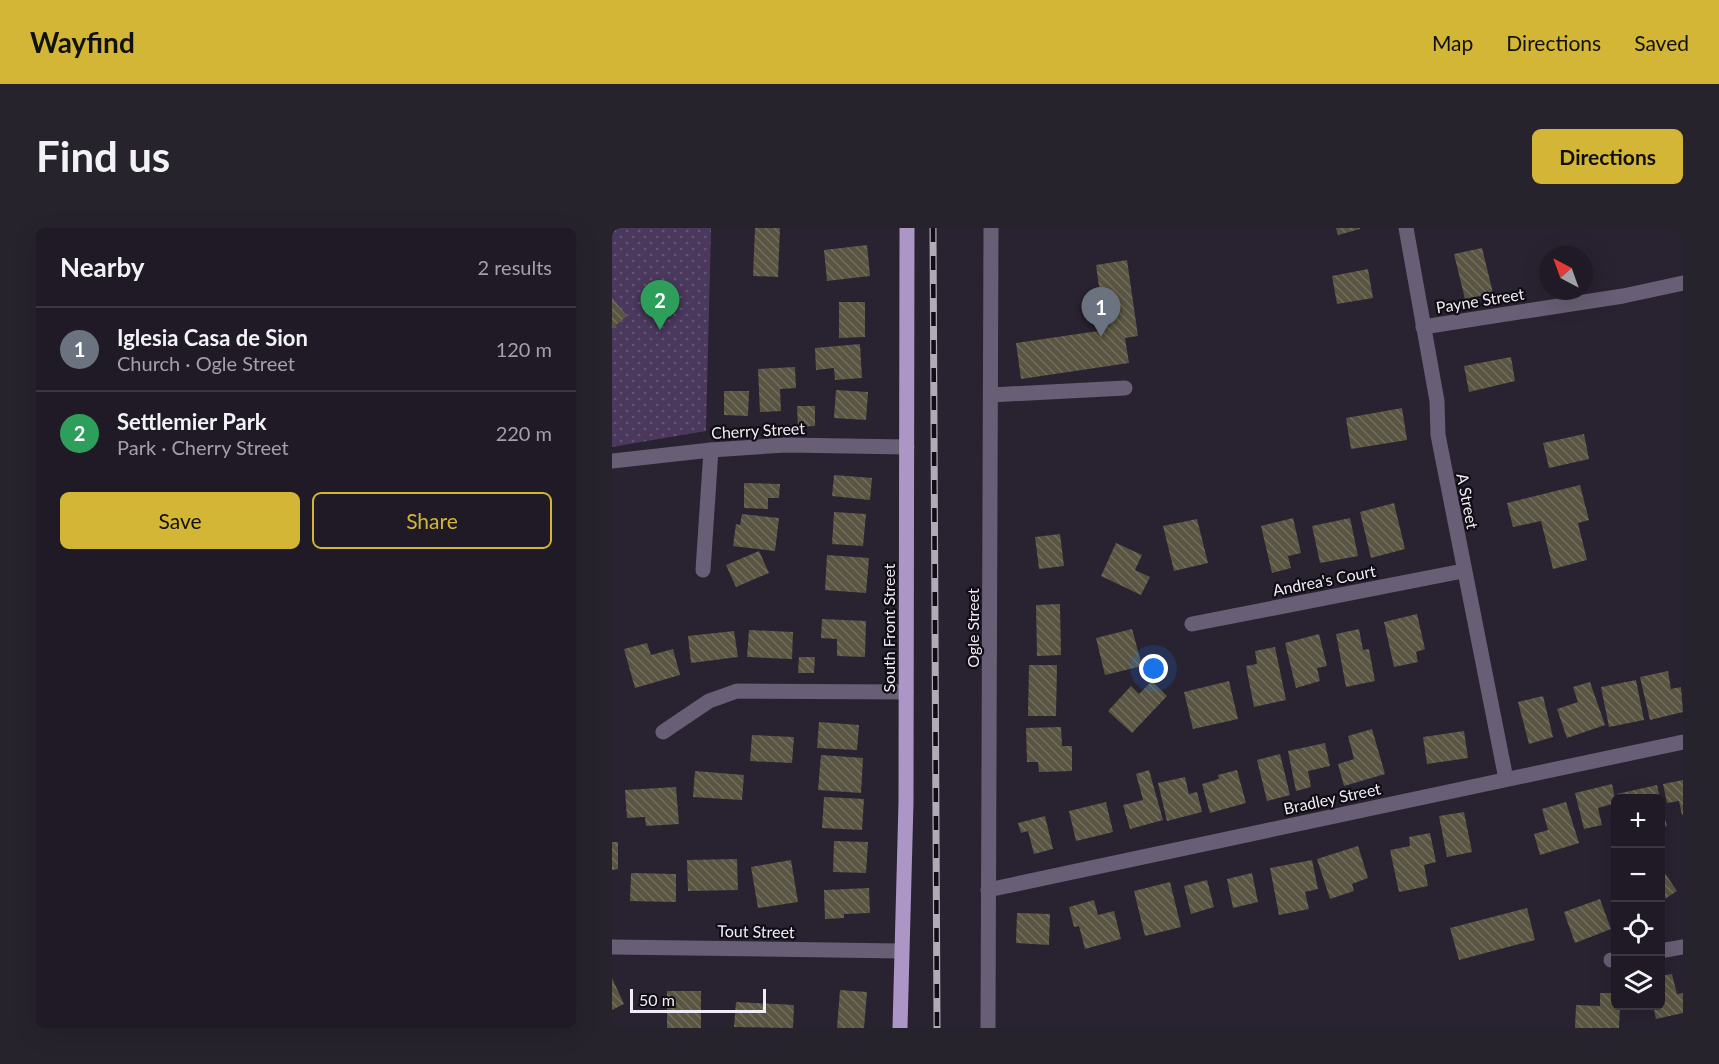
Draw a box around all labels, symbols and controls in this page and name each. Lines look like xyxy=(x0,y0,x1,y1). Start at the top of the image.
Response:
text: Wayfind xyxy=(30,25,135,59)
text: Map xyxy=(1432,30,1473,55)
text: Directions xyxy=(1506,30,1601,55)
text: Saved xyxy=(1634,30,1689,55)
button: Directions xyxy=(1532,129,1683,184)
text: Find us xyxy=(36,131,170,181)
north arrow xyxy=(1539,246,1593,300)
text: Nearby xyxy=(60,251,145,283)
text: 2 results xyxy=(477,255,552,279)
pin: 2 xyxy=(640,280,680,330)
street label: Payne Street xyxy=(1435,284,1526,316)
pin: 1 xyxy=(1082,288,1120,337)
text: Iglesia Casa de Sion xyxy=(117,324,308,351)
text: 1 xyxy=(74,337,85,361)
text: 120 m xyxy=(496,337,552,361)
text: Church · Ogle Street xyxy=(117,351,295,375)
text: Settlemier Park xyxy=(117,408,267,435)
street label: Cherry Street xyxy=(711,418,806,442)
text: 2 xyxy=(74,421,85,445)
text: 220 m xyxy=(496,421,552,445)
text: Park · Cherry Street xyxy=(117,435,289,459)
street label: A Street xyxy=(1453,471,1483,531)
button: Save xyxy=(60,492,300,549)
button: Share xyxy=(312,492,552,549)
street label: Andrea's Court xyxy=(1271,561,1377,599)
street label: South Front Street xyxy=(879,563,898,693)
street label: Ogle Street xyxy=(963,588,982,668)
your location xyxy=(1139,654,1168,683)
street label: Bradley Street xyxy=(1282,778,1383,818)
map controls xyxy=(1611,794,1665,1010)
button: + xyxy=(1611,794,1665,848)
button: − xyxy=(1611,848,1665,902)
button: locate xyxy=(1611,902,1665,956)
street label: Tout Street xyxy=(717,921,795,941)
button: layers xyxy=(1611,956,1665,1010)
scale bar xyxy=(630,986,766,1014)
text: 50 m xyxy=(639,990,675,1009)

